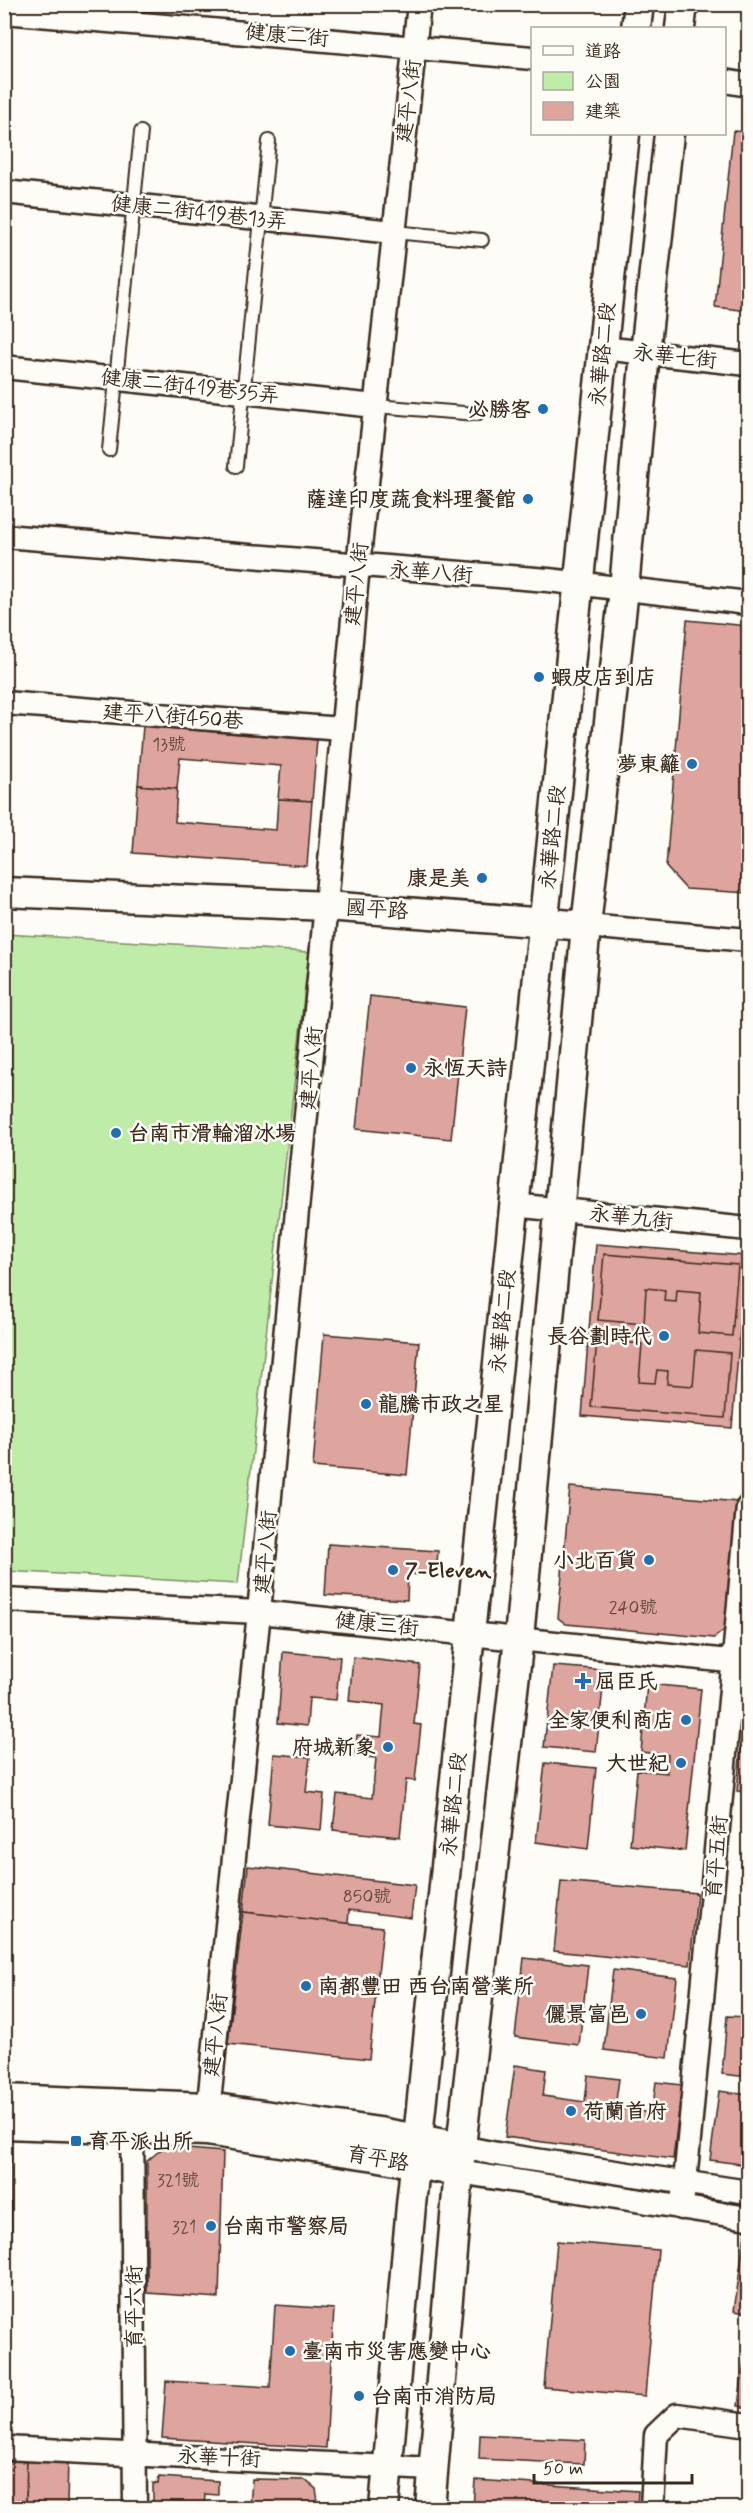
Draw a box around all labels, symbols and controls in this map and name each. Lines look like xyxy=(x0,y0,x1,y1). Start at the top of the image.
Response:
street label: 健康二街 xyxy=(244,18,330,54)
legend xyxy=(531,27,726,135)
text: 道路 xyxy=(585,40,621,64)
street label: 建平八街 xyxy=(390,58,428,145)
text: 公園 xyxy=(585,70,621,94)
text: 建築 xyxy=(585,100,621,124)
street label: 健康二街419巷13弄 xyxy=(110,190,288,236)
street label: 永華路二段 xyxy=(584,300,622,408)
street label: 永華七街 xyxy=(632,339,718,375)
street label: 健康二街419巷35弄 xyxy=(99,364,280,410)
place label: 必勝客 xyxy=(468,396,531,424)
marker: 必勝客 xyxy=(536,402,550,416)
place label: 薩達印度蔬食料理餐館 xyxy=(306,486,516,514)
marker: 薩達印度蔬食料理餐館 xyxy=(521,492,535,506)
street label: 建平八街 xyxy=(339,541,375,627)
street label: 永華八街 xyxy=(388,556,474,590)
place label: 蝦皮店到店 xyxy=(551,664,656,692)
marker: 蝦皮店到店 xyxy=(532,670,546,684)
street label: 建平八街450巷 xyxy=(102,698,244,736)
house number: 13號 xyxy=(152,733,186,757)
place label: 夢東籬 xyxy=(617,751,680,779)
marker: 夢東籬 xyxy=(685,757,699,771)
street label: 永華路二段 xyxy=(534,783,572,891)
place label: 康是美 xyxy=(407,865,470,893)
marker: 康是美 xyxy=(475,871,489,885)
street label: 國平路 xyxy=(345,894,409,926)
street label: 建平八街 xyxy=(294,1025,330,1111)
place label: 永恆天詩 xyxy=(423,1055,508,1083)
marker: 永恆天詩 xyxy=(404,1061,418,1075)
place label: 台南市滑輪溜冰場 xyxy=(128,1120,296,1148)
marker: 台南市滑輪溜冰場 xyxy=(109,1126,123,1140)
street label: 永華九街 xyxy=(588,1200,674,1236)
street label: 永華路二段 xyxy=(484,1267,522,1375)
place label: 長谷劃時代 xyxy=(547,1323,652,1351)
marker: 長谷劃時代 xyxy=(657,1329,671,1343)
place label: 龍騰市政之星 xyxy=(378,1391,504,1419)
marker: 龍騰市政之星 xyxy=(359,1397,373,1411)
street label: 建平八街 xyxy=(248,1509,284,1595)
place label: 小北百貨 xyxy=(553,1547,637,1575)
marker: 小北百貨 xyxy=(642,1553,656,1567)
place label: 7-Eleven xyxy=(405,1557,492,1585)
marker: 7-Eleven xyxy=(386,1563,400,1577)
house number: 240號 xyxy=(609,1596,657,1620)
street label: 健康三街 xyxy=(334,1607,420,1643)
place label: 屈臣氏 xyxy=(595,1668,658,1696)
marker: 屈臣氏 xyxy=(576,1674,590,1688)
place label: 全家便利商店 xyxy=(548,1707,674,1735)
marker: 全家便利商店 xyxy=(679,1713,693,1727)
place label: 府城新象 xyxy=(292,1734,376,1762)
marker: 府城新象 xyxy=(381,1740,395,1754)
street label: 永華路二段 xyxy=(435,1750,473,1858)
place label: 大世紀 xyxy=(606,1750,669,1778)
marker: 大世紀 xyxy=(674,1756,688,1770)
street label: 育平五街 xyxy=(699,1814,735,1900)
house number: 850號 xyxy=(343,1885,391,1909)
place label: 南都豐田 西台南營業所 xyxy=(318,1973,534,2001)
marker: 南都豐田 西台南營業所 xyxy=(299,1979,313,1993)
street label: 建平八街 xyxy=(198,1992,234,2078)
place label: 儷景富邑 xyxy=(545,2001,629,2029)
marker: 儷景富邑 xyxy=(634,2007,648,2021)
place label: 荷蘭首府 xyxy=(583,2098,667,2126)
marker: 荷蘭首府 xyxy=(564,2104,578,2118)
place label: 育平派出所 xyxy=(88,2128,193,2156)
marker: 育平派出所 xyxy=(69,2134,83,2148)
street label: 育平路 xyxy=(344,2140,411,2178)
house number: 321號 xyxy=(157,2169,199,2193)
place label: 台南市警察局 xyxy=(223,2213,349,2241)
house number: 321 xyxy=(172,2216,196,2240)
marker: 台南市警察局 xyxy=(204,2219,218,2233)
street label: 育平六街 xyxy=(121,2265,149,2349)
place label: 臺南市災害應變中心 xyxy=(302,2338,491,2366)
marker: 臺南市災害應變中心 xyxy=(283,2344,297,2358)
place label: 台南市消防局 xyxy=(371,2383,497,2411)
marker: 台南市消防局 xyxy=(352,2389,366,2403)
street label: 永華十街 xyxy=(176,2442,262,2474)
scale bar xyxy=(534,2447,692,2485)
text: 50 m xyxy=(543,2457,583,2481)

